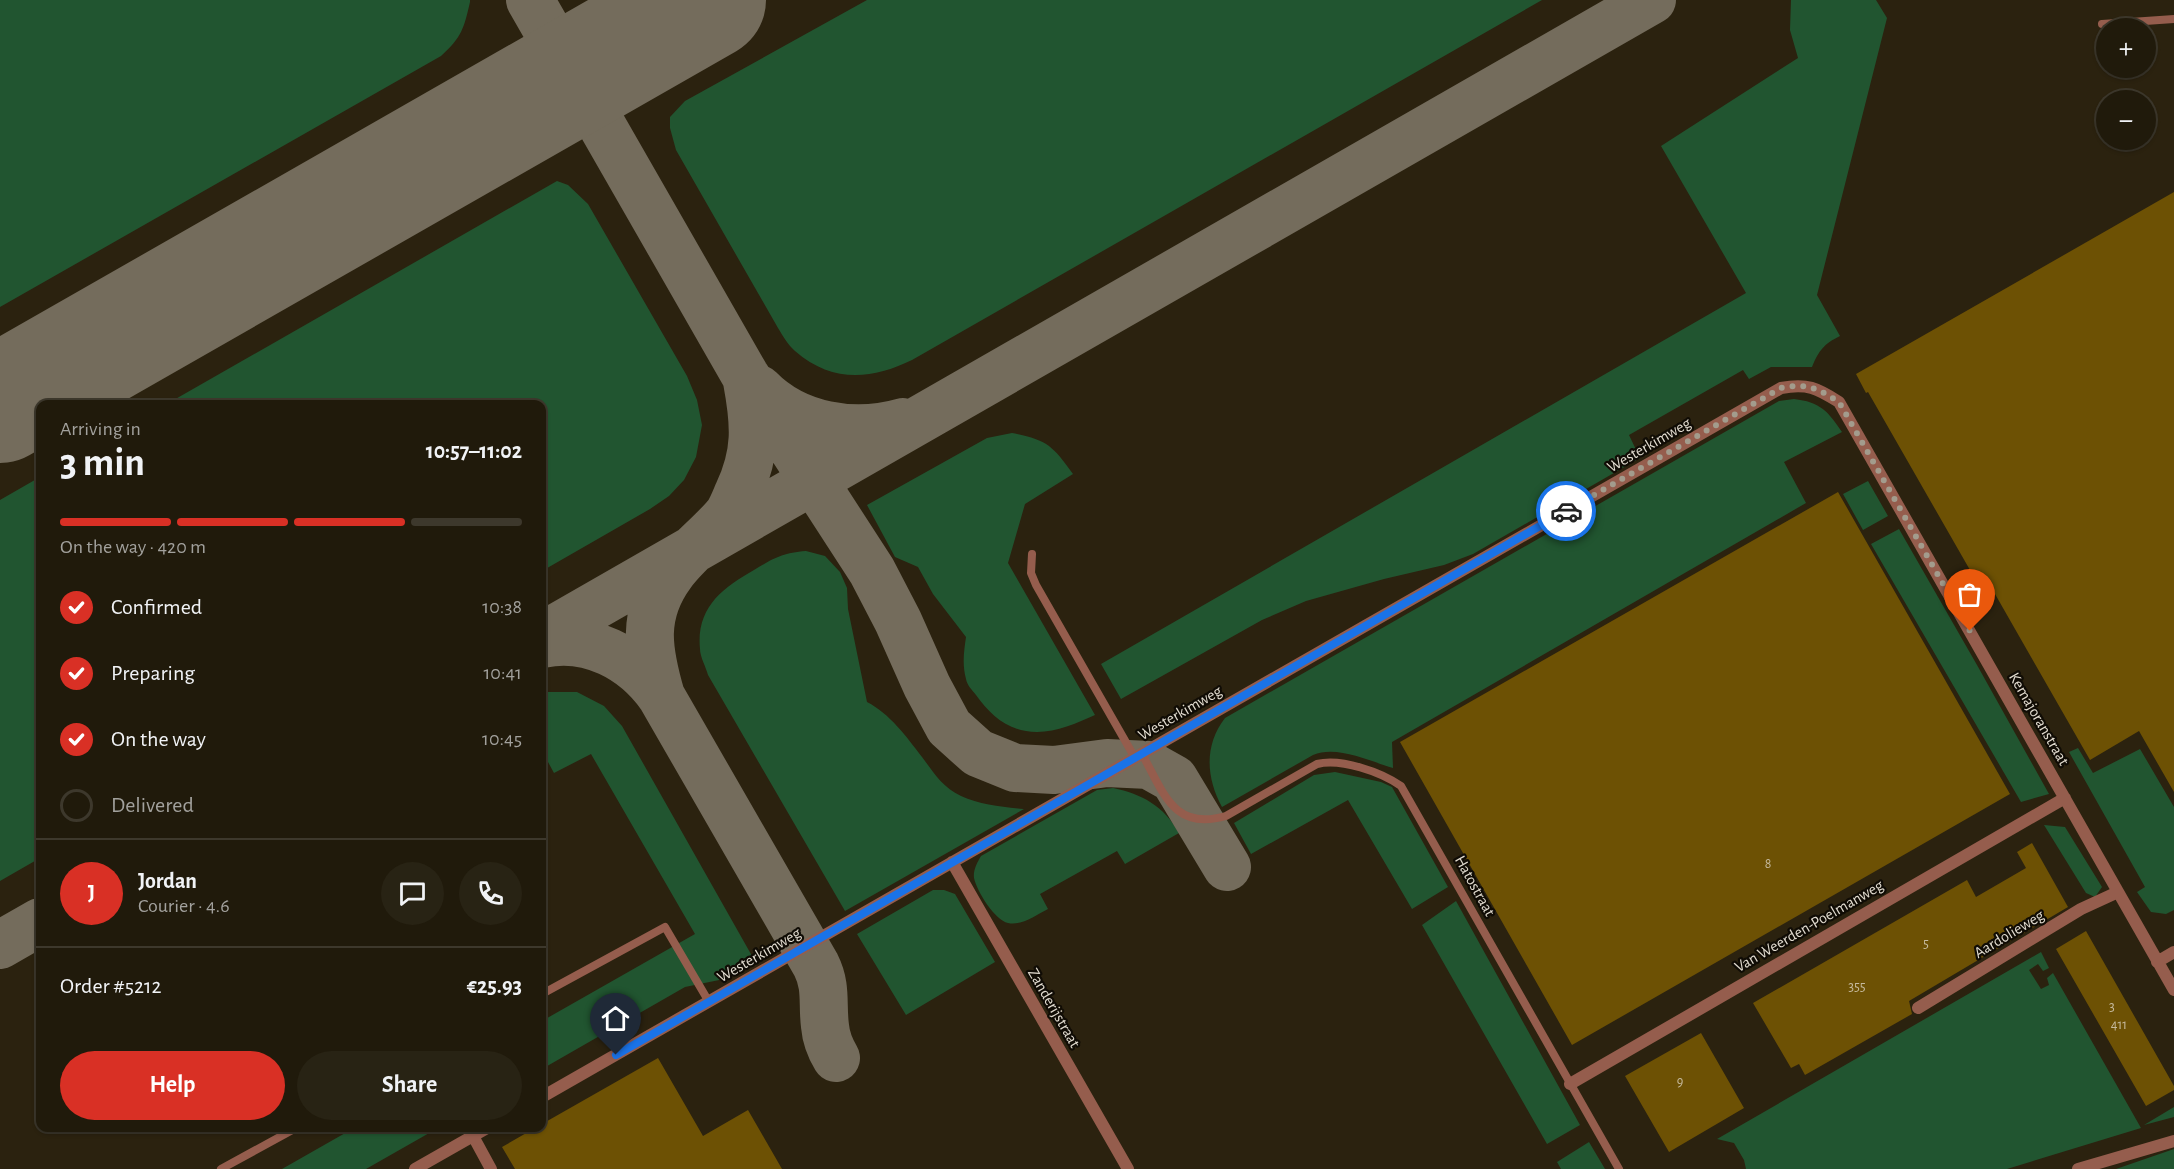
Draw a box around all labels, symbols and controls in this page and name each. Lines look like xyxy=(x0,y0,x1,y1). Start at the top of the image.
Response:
map controls xyxy=(2096,18,2156,150)
button: + xyxy=(2096,18,2156,78)
button: − xyxy=(2096,90,2156,150)
street label: Westerkimweg xyxy=(1604,415,1694,475)
text: Arriving in xyxy=(60,419,141,439)
text: 10:57–11:02 xyxy=(426,440,522,462)
text: 3 min xyxy=(60,444,145,483)
courier xyxy=(1536,481,1596,541)
icon: car xyxy=(1550,495,1583,528)
text: On the way · 420 m xyxy=(60,537,206,557)
pin xyxy=(1944,569,1995,631)
icon: bag xyxy=(1953,578,1986,611)
icon: check xyxy=(60,591,93,624)
text: Confirmed xyxy=(111,596,202,618)
text: 10:38 xyxy=(482,597,522,617)
icon: check xyxy=(60,657,93,690)
text: Preparing xyxy=(111,662,195,684)
text: 10:41 xyxy=(483,663,522,683)
street label: Kemajoranstraat xyxy=(2005,670,2072,769)
street label: Westerkimweg xyxy=(1135,683,1225,743)
icon: check xyxy=(60,723,93,756)
text: On the way xyxy=(111,728,206,750)
text: 10:45 xyxy=(482,729,522,749)
text: Delivered xyxy=(111,794,194,816)
street label: Hatostraat xyxy=(1452,853,1498,919)
house number: 8 xyxy=(1765,857,1771,871)
button: chat xyxy=(381,862,444,925)
button: phone xyxy=(459,862,522,925)
text: Jordan xyxy=(138,870,197,892)
street label: Van Weerden-Poelmanweg xyxy=(1732,877,1886,975)
text: J xyxy=(88,882,95,904)
text: Courier · 4.6 xyxy=(138,896,230,916)
street label: Aardolieweg xyxy=(1971,907,2047,961)
street label: Westerkimweg xyxy=(714,925,804,985)
house number: 5 xyxy=(1923,937,1929,951)
street label: Zanderijstraat xyxy=(1024,966,1083,1051)
text: Order #5212 xyxy=(60,975,161,997)
text: €25.93 xyxy=(467,975,522,997)
house number: 355 xyxy=(1848,980,1866,994)
pin xyxy=(590,993,641,1055)
house number: 3 xyxy=(2109,1000,2115,1014)
icon: home xyxy=(599,1002,632,1035)
house number: 411 xyxy=(2111,1018,2127,1032)
button: Help xyxy=(60,1051,285,1120)
button: Share xyxy=(297,1051,522,1120)
house number: 9 xyxy=(1677,1075,1683,1089)

